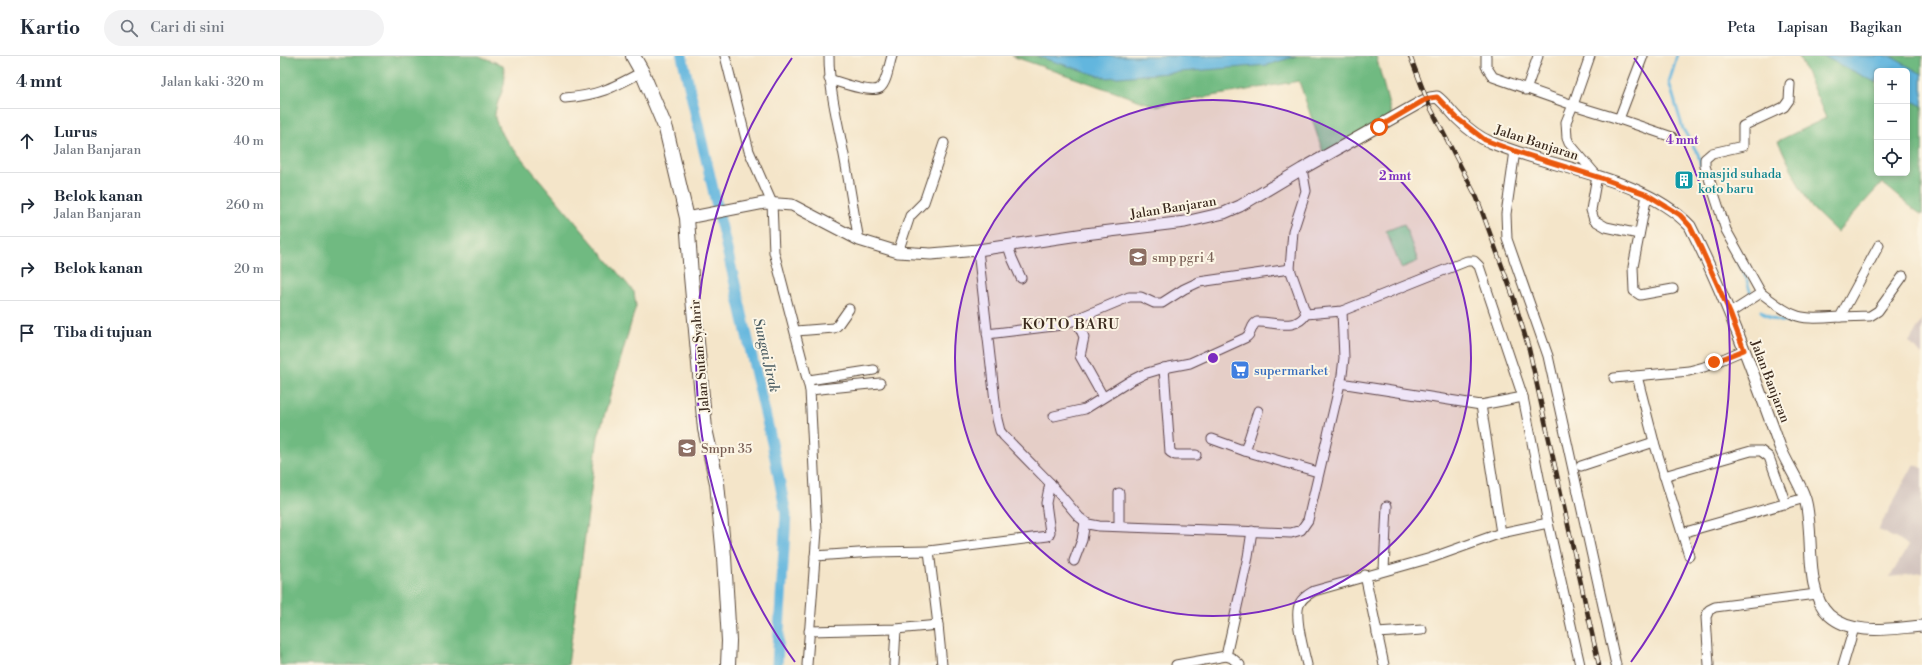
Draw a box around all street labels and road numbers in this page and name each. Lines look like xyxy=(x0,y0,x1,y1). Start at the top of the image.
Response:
street label: Jalan Banjaran xyxy=(1492,122,1581,164)
street label: Jalan Banjaran xyxy=(1128,193,1218,223)
street label: Jalan Sutan Syahrir xyxy=(687,298,713,414)
street label: Jalan Banjaran xyxy=(1747,337,1793,425)

